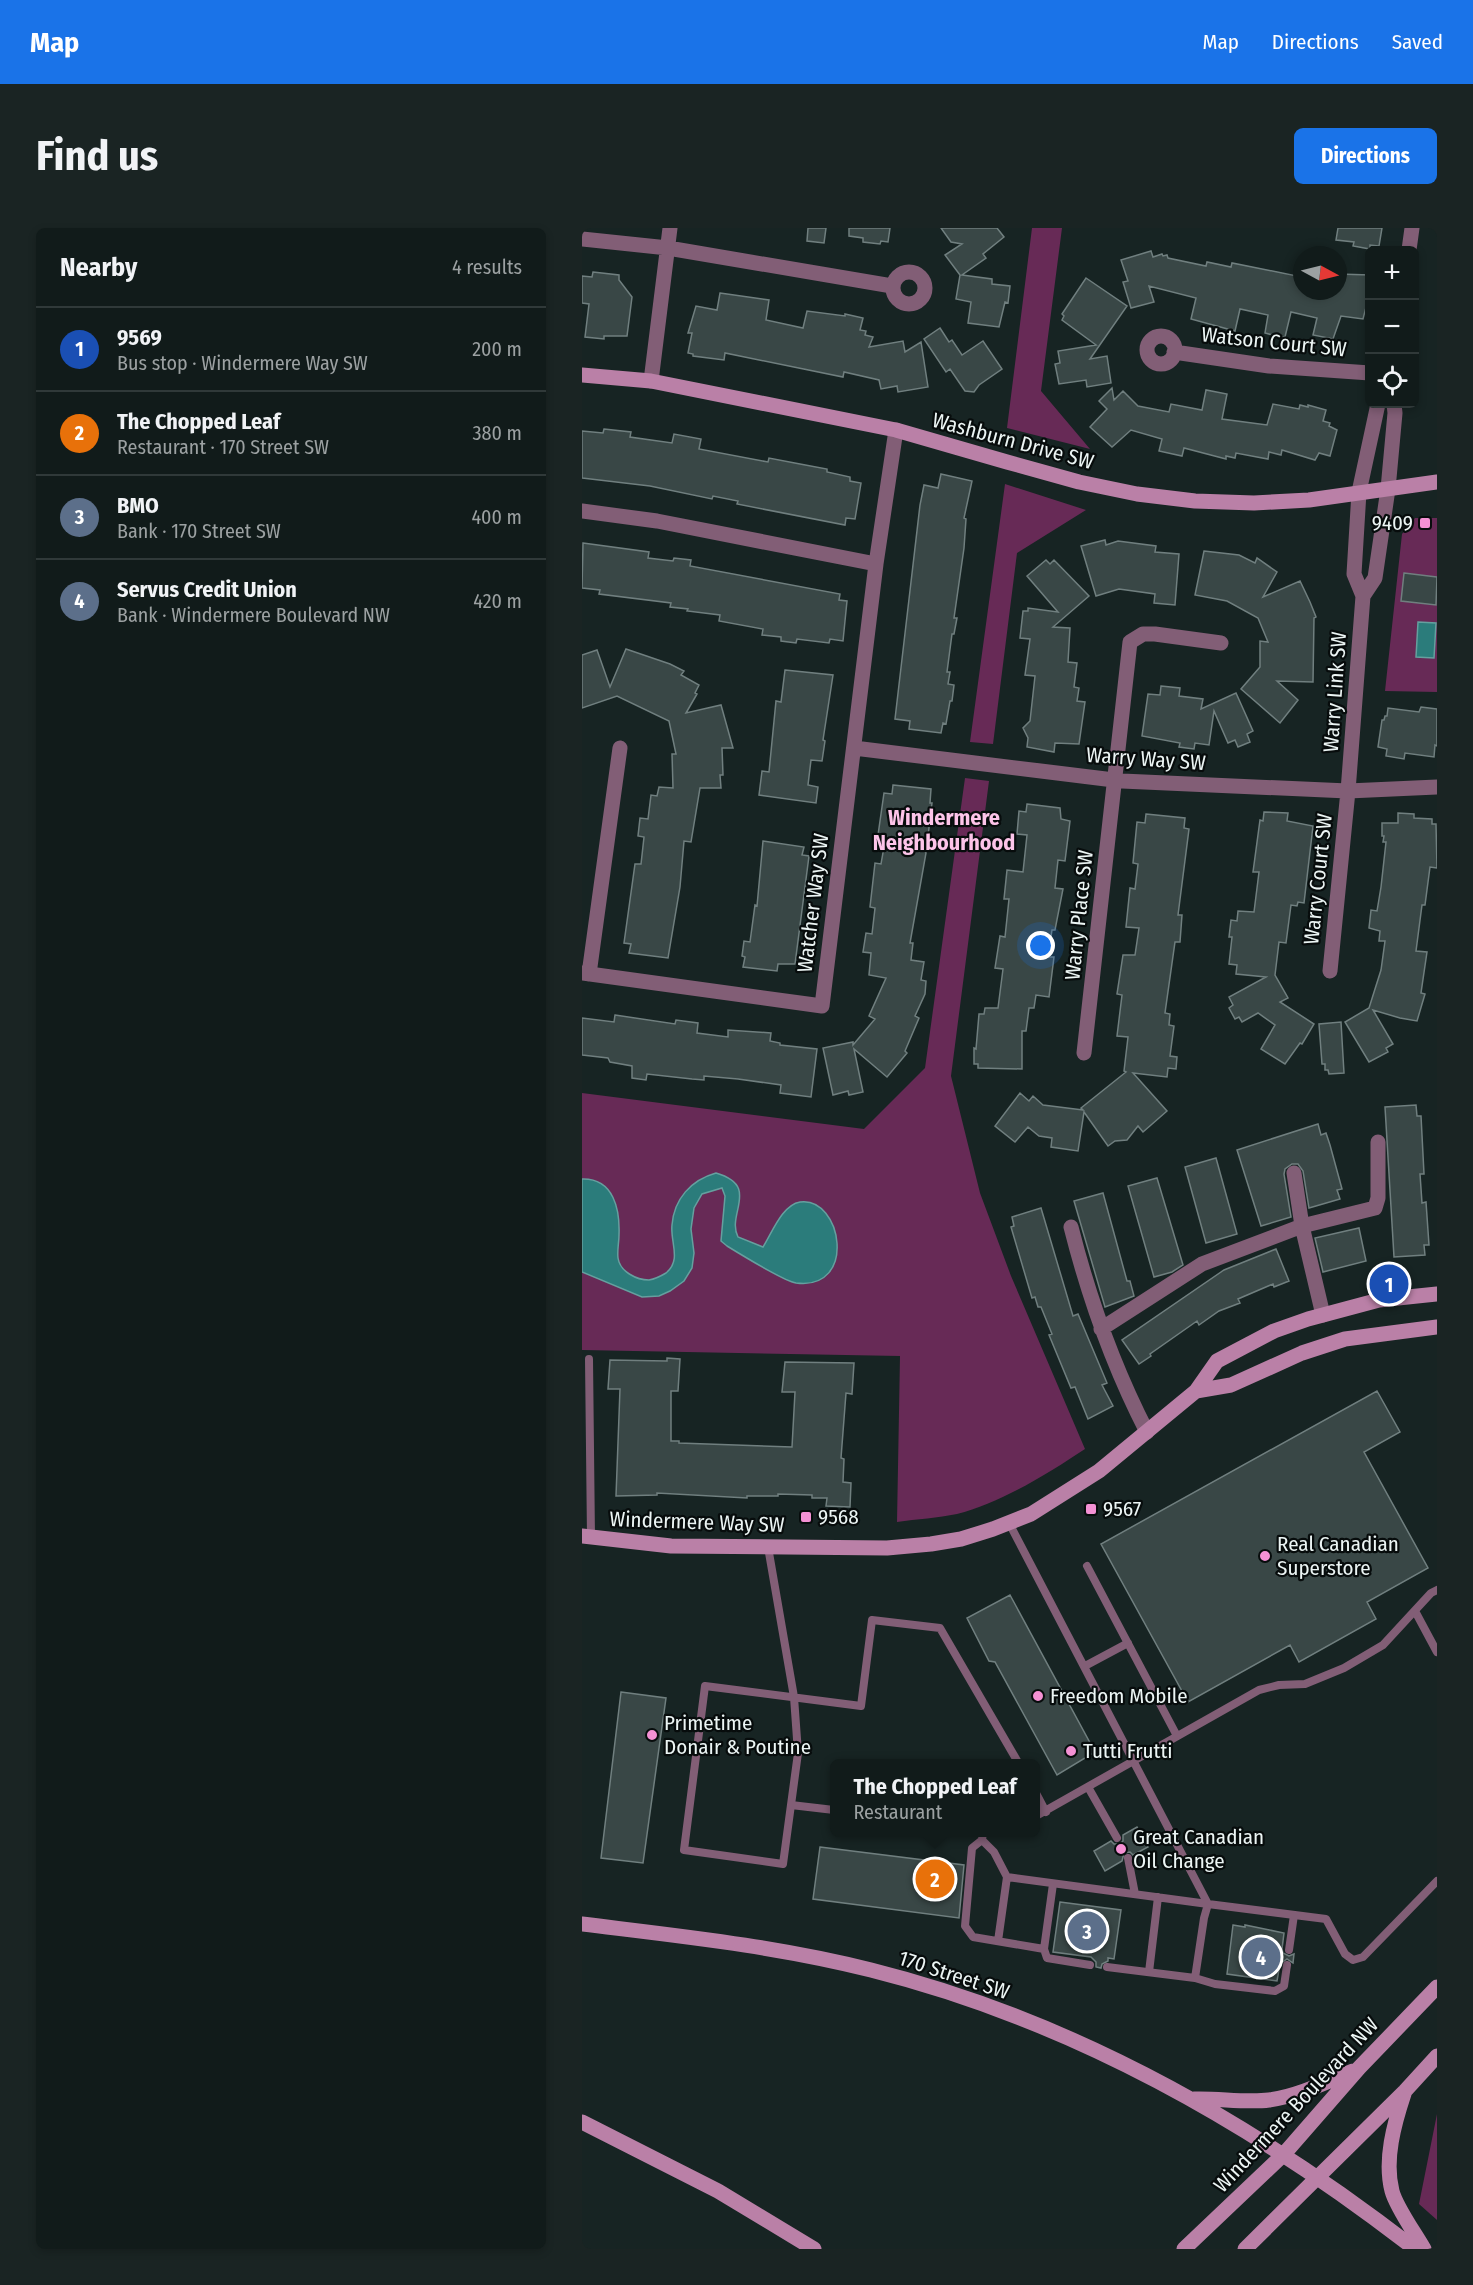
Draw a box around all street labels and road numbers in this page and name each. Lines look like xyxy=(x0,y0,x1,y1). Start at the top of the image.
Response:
street label: Watson Court SW xyxy=(1200,321,1348,363)
street label: Washburn Drive SW xyxy=(929,407,1097,475)
street label: Warry Link SW xyxy=(1318,631,1352,753)
street label: Warry Way SW xyxy=(1085,742,1207,776)
street label: Warry Court SW xyxy=(1298,812,1338,946)
street label: Watcher Way SW xyxy=(792,832,834,974)
street label: Warry Place SW xyxy=(1059,848,1099,981)
street label: Windermere Way SW xyxy=(609,1506,785,1538)
street label: 170 Street SW xyxy=(895,1945,1013,2005)
street label: Windermere Boulevard NW xyxy=(1208,2012,1384,2198)

